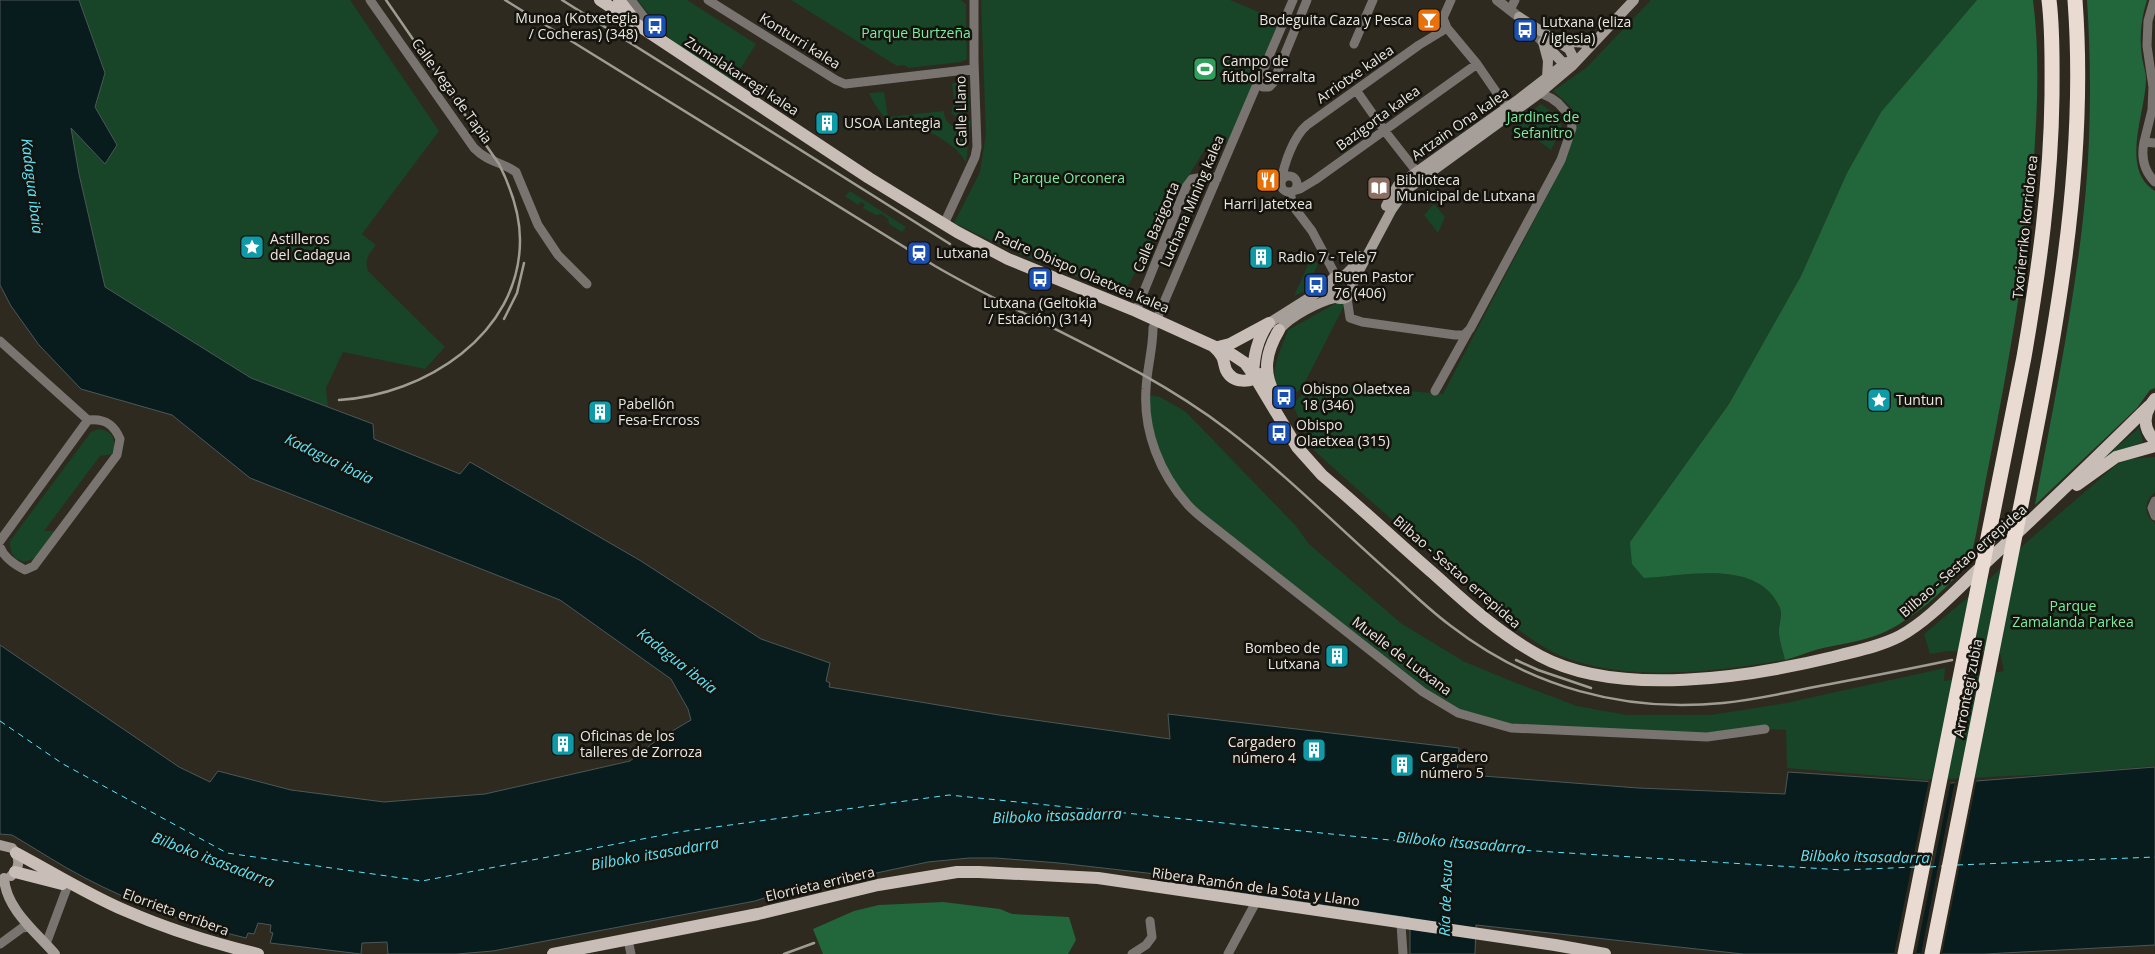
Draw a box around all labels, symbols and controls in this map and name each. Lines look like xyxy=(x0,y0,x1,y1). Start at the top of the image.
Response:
bar icon: Bodeguita Caza y Pesca xyxy=(1416,7,1442,33)
place label: Munoa (Kotxetegia / Cocheras) (348) xyxy=(515,8,638,43)
street label: Konturri kalea xyxy=(756,8,844,73)
place label: Bodeguita Caza y Pesca xyxy=(1259,10,1412,29)
place label: Lutxana (eliza / iglesia) xyxy=(1542,12,1631,47)
bus stop icon: Munoa (Kotxetegia / Cocheras) (348) xyxy=(642,13,668,39)
bus stop icon: Lutxana (eliza / iglesia) xyxy=(1512,17,1538,43)
park label: Parque Burtzeña xyxy=(861,23,971,42)
street label: Zumalakarregi kalea xyxy=(682,32,803,120)
street label: Calle Vega de Tapia xyxy=(408,34,497,147)
street label: Arriotxe kalea xyxy=(1312,40,1397,107)
place label: Campo de fútbol Serralta xyxy=(1222,51,1316,86)
sports icon: Campo de fútbol Serralta xyxy=(1192,56,1218,82)
street label: Calle Llano xyxy=(950,75,971,147)
street label: Bazigorta kalea xyxy=(1332,81,1423,154)
street label: Artzain Ona kalea xyxy=(1407,83,1512,164)
park label: Jardines de Sefanitro xyxy=(1505,107,1579,142)
building icon: USOA Lantegia xyxy=(814,110,840,136)
place label: USOA Lantegia xyxy=(844,113,941,132)
street label: Luchana Mining kalea xyxy=(1155,132,1228,270)
water label: Kadagua ibaia xyxy=(17,137,49,235)
street label: Txorierriko korridorea xyxy=(2008,154,2041,300)
restaurant icon: Harri Jatetxea xyxy=(1255,167,1281,193)
park label: Parque Orconera xyxy=(1013,168,1125,187)
place label: Biblioteca Municipal de Lutxana xyxy=(1396,170,1535,205)
library icon: Biblioteca Municipal de Lutxana xyxy=(1366,175,1392,201)
street label: Calle Bazigorta xyxy=(1128,179,1183,275)
place label: Harri Jatetxea xyxy=(1223,194,1313,213)
street label: Padre Obispo Olaetxea kalea xyxy=(992,226,1173,317)
place label: Astilleros del Cadagua xyxy=(270,229,351,264)
place icon: Astilleros del Cadagua xyxy=(239,234,265,260)
station icon: Lutxana xyxy=(906,240,932,266)
place label: Lutxana xyxy=(936,243,988,262)
building icon: Radio 7 - Tele 7 xyxy=(1248,244,1274,270)
place label: Radio 7 - Tele 7 xyxy=(1278,247,1377,266)
bus stop icon: Lutxana (Geltokia / Estación) (314) xyxy=(1027,266,1053,292)
place label: Buen Pastor 76 (406) xyxy=(1334,267,1414,302)
bus stop icon: Buen Pastor 76 (406) xyxy=(1303,272,1329,298)
place label: Lutxana (Geltokia / Estación) (314) xyxy=(983,293,1097,328)
place label: Obispo Olaetxea 18 (346) xyxy=(1302,379,1410,414)
bus stop icon: Obispo Olaetxea 18 (346) xyxy=(1271,384,1297,410)
place icon: Tuntun xyxy=(1866,387,1892,413)
place label: Tuntun xyxy=(1896,390,1943,409)
place label: Pabellón Fesa-Ercross xyxy=(618,394,700,429)
building icon: Pabellón Fesa-Ercross xyxy=(587,399,613,425)
place label: Obispo Olaetxea (315) xyxy=(1296,415,1390,450)
bus stop icon: Obispo Olaetxea (315) xyxy=(1266,420,1292,446)
water label: Kadagua ibaia xyxy=(282,428,377,488)
street label: Bilbao - Sestao errepidea xyxy=(1895,500,2030,621)
street label: Bilbao - Sestao errepidea xyxy=(1390,511,1525,632)
park label: Parque Zamalanda Parkea xyxy=(2012,596,2134,631)
street label: Muelle de Lutxana xyxy=(1349,612,1456,699)
water label: Kadagua ibaia xyxy=(634,623,722,698)
street label: Arrontegi zubia xyxy=(1949,637,1986,739)
place label: Bombeo de Lutxana xyxy=(1245,638,1320,673)
building icon: Bombeo de Lutxana xyxy=(1324,643,1350,669)
place label: Oficinas de los talleres de Zorroza xyxy=(580,726,702,761)
building icon: Oficinas de los talleres de Zorroza xyxy=(550,731,576,757)
place label: Cargadero número 4 xyxy=(1228,732,1296,767)
building icon: Cargadero número 4 xyxy=(1301,737,1327,763)
place label: Cargadero número 5 xyxy=(1420,747,1488,782)
building icon: Cargadero número 5 xyxy=(1389,752,1415,778)
water label: Bilboko itsasadarra xyxy=(992,803,1123,827)
water label: Bilboko itsasadarra xyxy=(1396,826,1527,858)
water label: Bilboko itsasadarra xyxy=(149,827,278,892)
water label: Bilboko itsasadarra xyxy=(589,832,721,874)
water label: Bilboko itsasadarra xyxy=(1800,845,1930,867)
water label: Ría de Asua xyxy=(1434,859,1456,937)
street label: Elorrieta erribera xyxy=(763,862,876,905)
street label: Ribera Ramón de la Sota y Llano xyxy=(1151,863,1361,910)
street label: Elorrieta erribera xyxy=(120,883,232,940)

